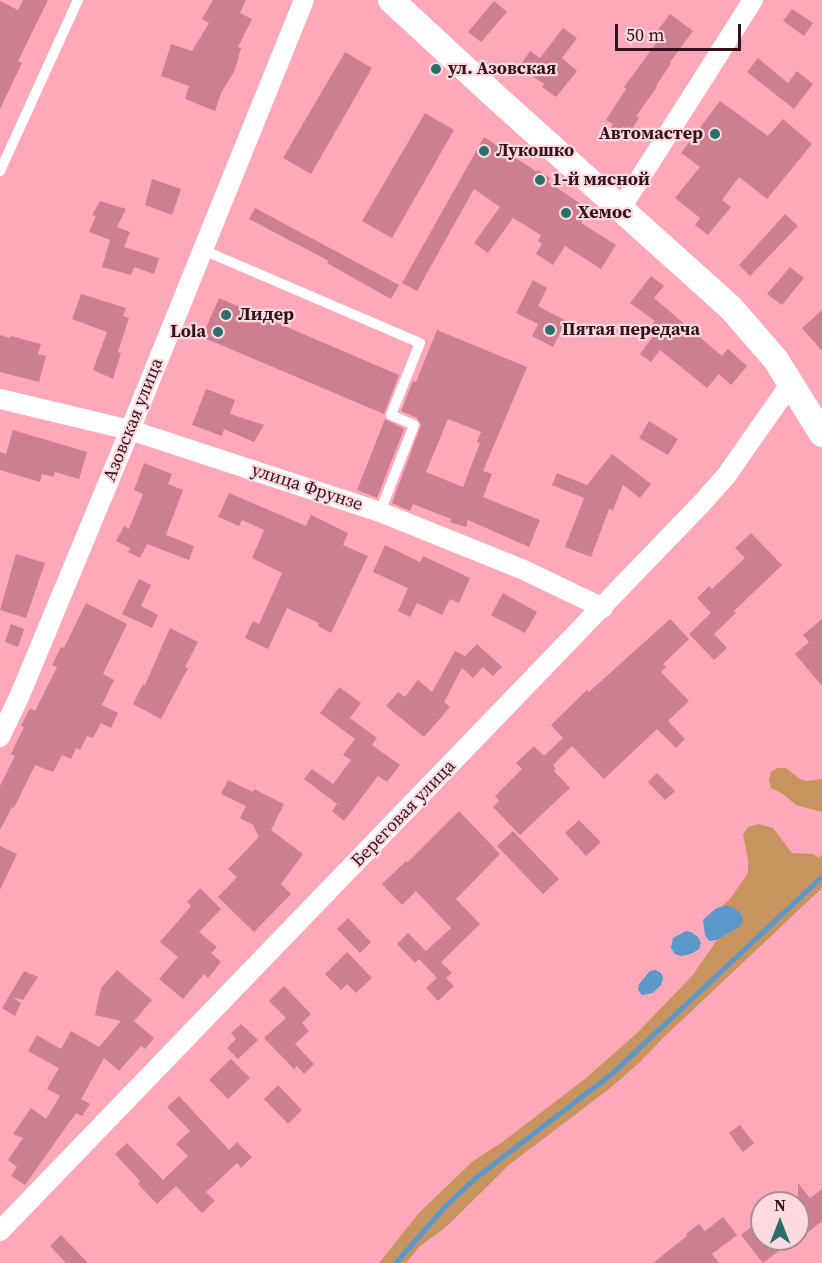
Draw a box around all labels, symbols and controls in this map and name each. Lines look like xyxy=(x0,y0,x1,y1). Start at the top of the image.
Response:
scale bar xyxy=(618,12,744,50)
text: 50 m xyxy=(626,22,664,47)
place label: ул. Азовская xyxy=(448,58,556,80)
marker: ул. Азовская xyxy=(429,62,443,76)
place label: Автомастер xyxy=(599,123,703,145)
marker: Автомастер xyxy=(708,127,722,141)
place label: Лукошко xyxy=(496,140,574,162)
marker: Лукошко xyxy=(477,144,491,158)
place label: 1-й мясной xyxy=(552,169,650,191)
marker: 1-й мясной xyxy=(533,173,547,187)
place label: Хемос xyxy=(578,202,631,224)
marker: Хемос xyxy=(559,206,573,220)
place label: Лидер xyxy=(238,304,294,326)
marker: Лидер xyxy=(219,308,233,322)
place label: Пятая передача xyxy=(562,319,700,341)
place label: Lola xyxy=(170,321,206,343)
marker: Пятая передача xyxy=(543,323,557,337)
marker: Lola xyxy=(211,325,225,339)
street label: Азовская улица xyxy=(99,355,169,485)
street label: улица Фрунзе xyxy=(249,460,365,516)
street label: Береговая улица xyxy=(347,756,461,872)
north arrow xyxy=(750,1191,810,1251)
text: N xyxy=(774,1194,786,1216)

